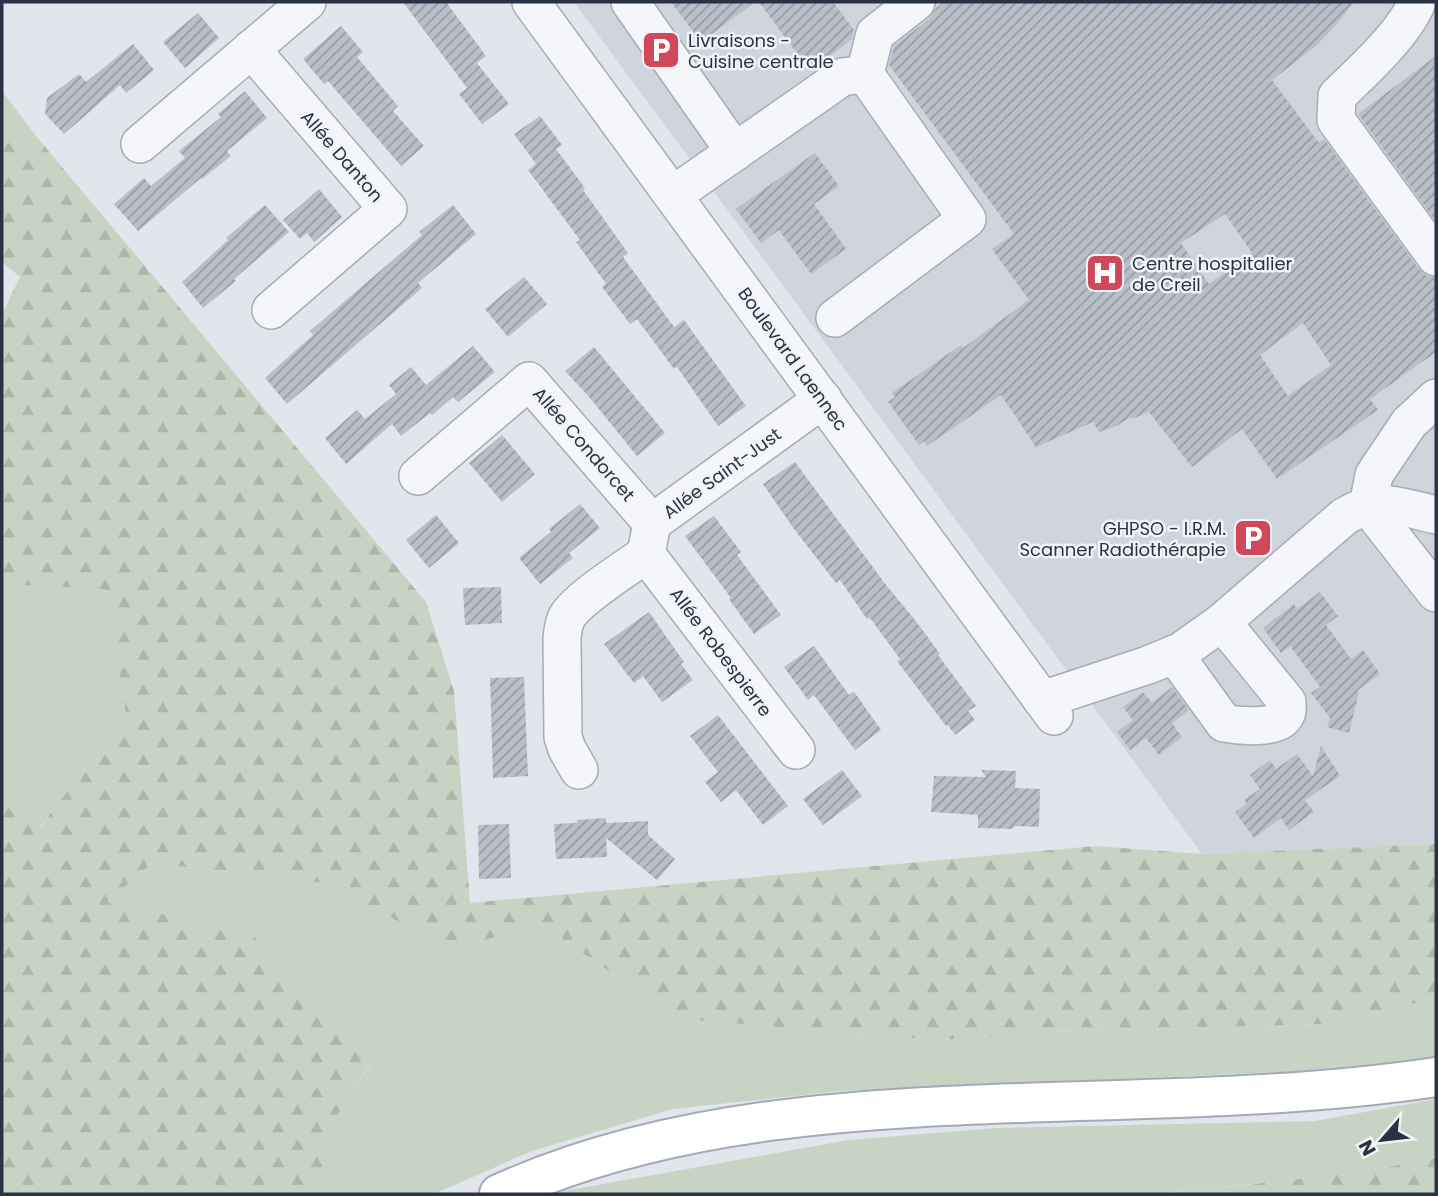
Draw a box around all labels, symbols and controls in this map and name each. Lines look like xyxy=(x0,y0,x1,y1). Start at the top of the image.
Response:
place label: Livraisons - Cuisine centrale xyxy=(688,28,834,74)
parking icon: Livraisons - Cuisine centrale xyxy=(640,29,682,71)
street label: Allée Danton xyxy=(295,105,389,207)
place label: Centre hospitalier de Creil xyxy=(1132,251,1293,297)
hospital icon: Centre hospitalier de Creil xyxy=(1084,252,1126,294)
street label: Boulevard Laennec xyxy=(732,282,854,436)
street label: Allée Condorcet xyxy=(527,381,641,507)
street label: Allée Saint-Just xyxy=(658,422,786,524)
place label: GHPSO - I.R.M. Scanner Radiothérapie xyxy=(1020,516,1226,562)
parking icon: GHPSO - I.R.M. Scanner Radiothérapie xyxy=(1232,517,1274,559)
street label: Allée Robespierre xyxy=(664,582,778,722)
north arrow xyxy=(1347,1105,1417,1175)
text: N xyxy=(1352,1135,1383,1160)

